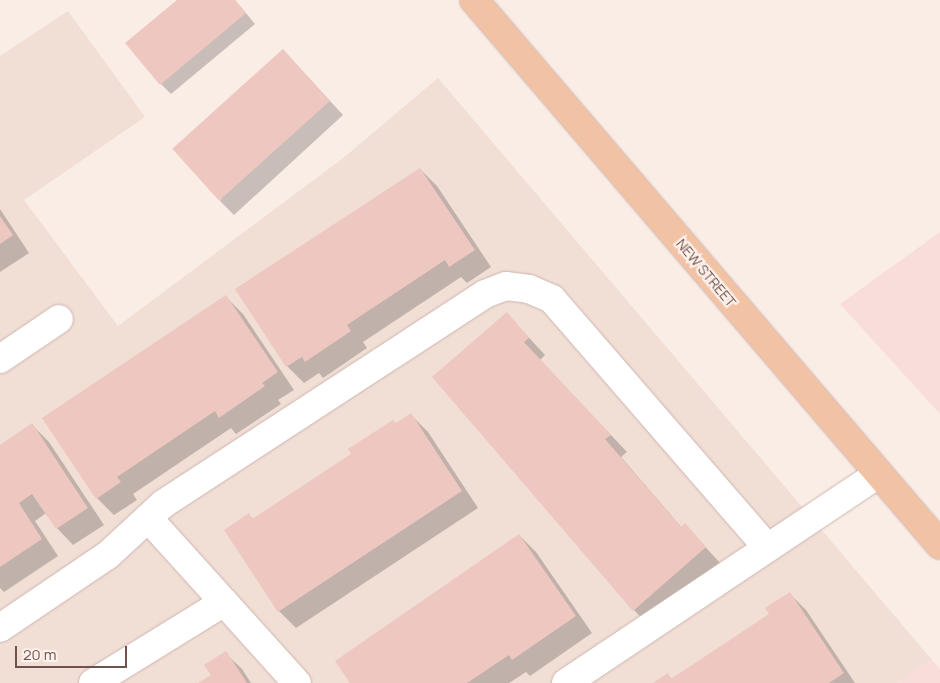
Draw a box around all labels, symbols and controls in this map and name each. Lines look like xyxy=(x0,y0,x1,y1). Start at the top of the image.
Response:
street label: NEW STREET xyxy=(673,236,739,310)
scale bar xyxy=(18,636,130,668)
text: 20 m xyxy=(23,644,56,665)

